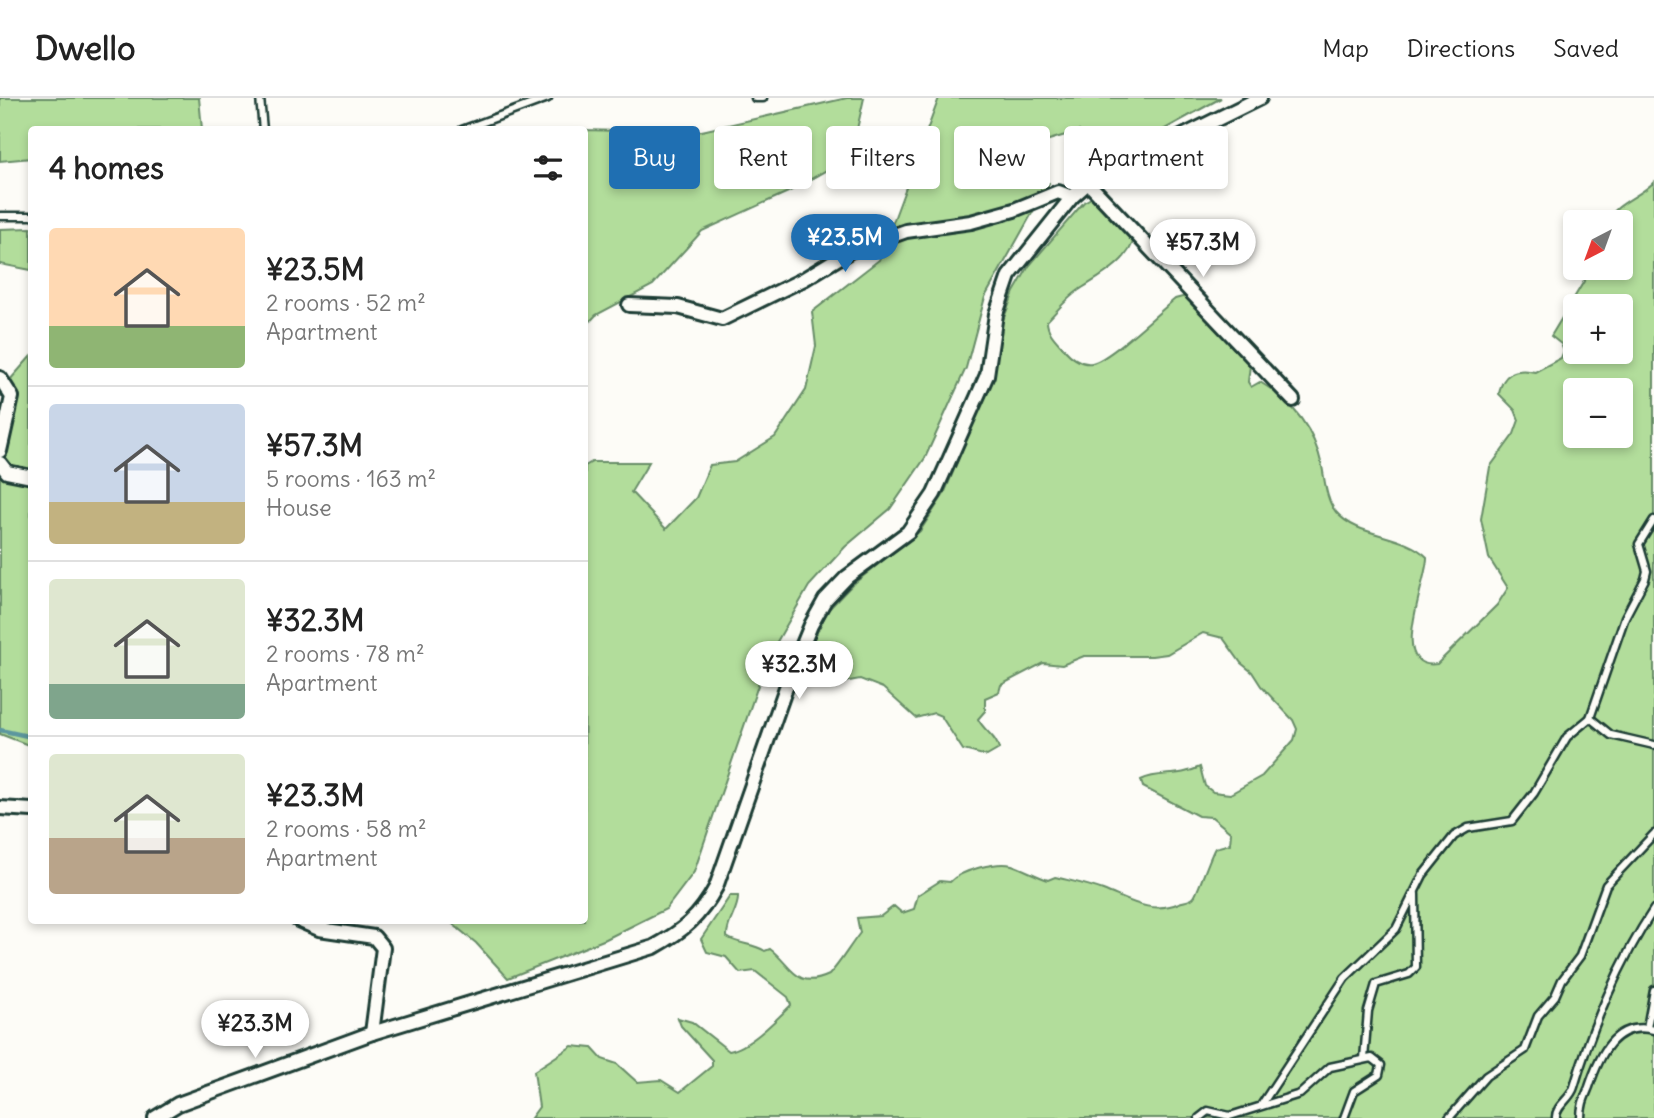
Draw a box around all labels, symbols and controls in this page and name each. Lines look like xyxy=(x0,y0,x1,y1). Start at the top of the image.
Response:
text: Dwello xyxy=(35,27,135,69)
text: Map xyxy=(1322,33,1369,63)
text: Directions xyxy=(1407,33,1515,63)
text: Saved xyxy=(1553,33,1619,63)
chip: Buy xyxy=(609,126,700,189)
chip: Rent xyxy=(714,126,812,189)
chip: Filters xyxy=(826,126,940,189)
chip: New xyxy=(954,126,1050,189)
chip: Apartment xyxy=(1064,126,1228,189)
text: 4 homes xyxy=(49,149,164,187)
icon: filters xyxy=(529,149,567,187)
north arrow xyxy=(1563,210,1633,280)
map controls xyxy=(1563,210,1633,448)
pin: ¥23.5M xyxy=(788,214,902,274)
pin: ¥57.3M xyxy=(1146,220,1260,279)
text: ¥23.5M xyxy=(807,222,883,251)
text: ¥57.3M xyxy=(1166,227,1240,256)
text: ¥23.5M xyxy=(266,250,365,288)
icon: home xyxy=(105,256,189,340)
text: 2 rooms · 52 m² xyxy=(266,288,426,317)
button: + xyxy=(1563,294,1633,364)
text: Apartment xyxy=(266,317,378,346)
button: − xyxy=(1563,378,1633,448)
text: ¥57.3M xyxy=(266,426,363,464)
icon: home xyxy=(105,432,189,516)
text: 5 rooms · 163 m² xyxy=(266,464,436,493)
text: House xyxy=(266,493,332,522)
text: ¥32.3M xyxy=(266,601,365,639)
icon: home xyxy=(105,607,189,691)
text: 2 rooms · 78 m² xyxy=(266,639,425,668)
pin: ¥32.3M xyxy=(742,642,856,701)
text: ¥32.3M xyxy=(761,649,837,678)
text: Apartment xyxy=(266,668,378,697)
text: ¥23.3M xyxy=(266,776,365,814)
icon: home xyxy=(105,782,189,866)
text: 2 rooms · 58 m² xyxy=(266,814,427,843)
text: Apartment xyxy=(266,843,378,872)
pin: ¥23.3M xyxy=(198,1000,312,1060)
text: ¥23.3M xyxy=(217,1008,293,1037)

